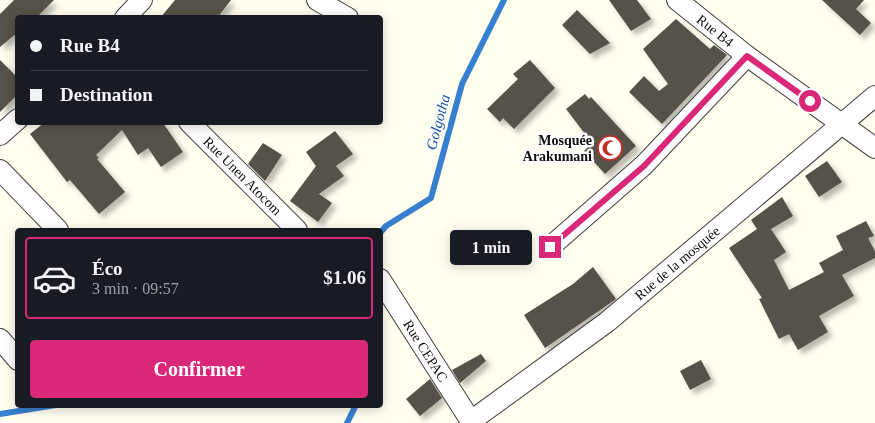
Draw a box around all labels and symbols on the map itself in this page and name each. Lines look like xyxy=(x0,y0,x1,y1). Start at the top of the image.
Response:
street label: Rue B4 xyxy=(694,12,736,50)
route start xyxy=(799,90,821,112)
water label: Golgotha xyxy=(423,93,453,151)
place label: Mosquée Arakumani xyxy=(523,133,592,164)
street label: Rue Unen Atocom xyxy=(200,134,285,218)
mosque icon: Mosquée Arakumani xyxy=(597,135,623,161)
street label: Rue de la mosquée xyxy=(632,223,723,303)
callout: 1 min xyxy=(450,230,532,264)
route end xyxy=(539,236,561,258)
street label: Rue CEPAC xyxy=(400,317,450,384)

